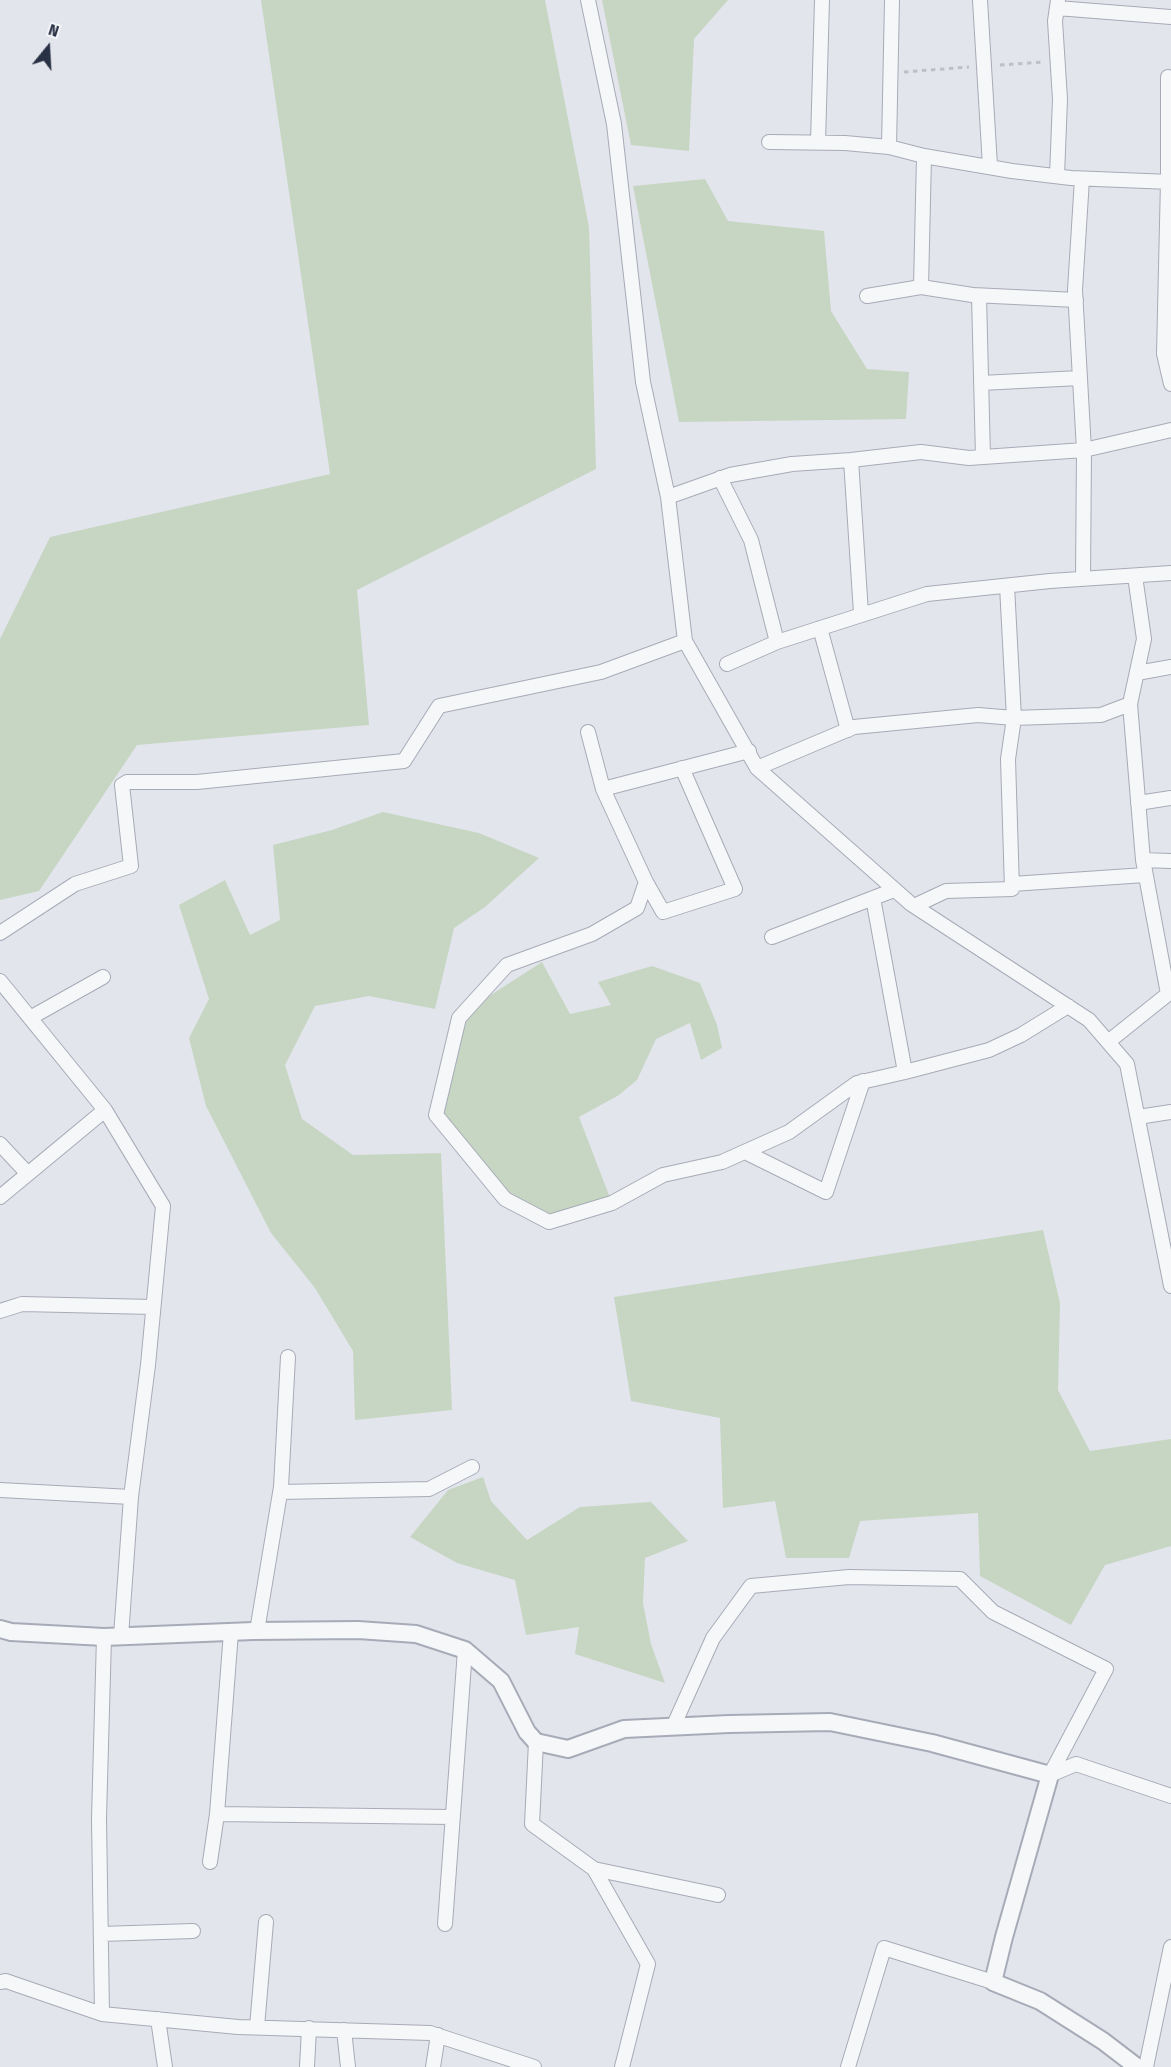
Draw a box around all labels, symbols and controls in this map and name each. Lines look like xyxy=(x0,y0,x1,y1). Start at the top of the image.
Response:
north arrow xyxy=(18,18,78,78)
text: N xyxy=(46,20,61,41)

